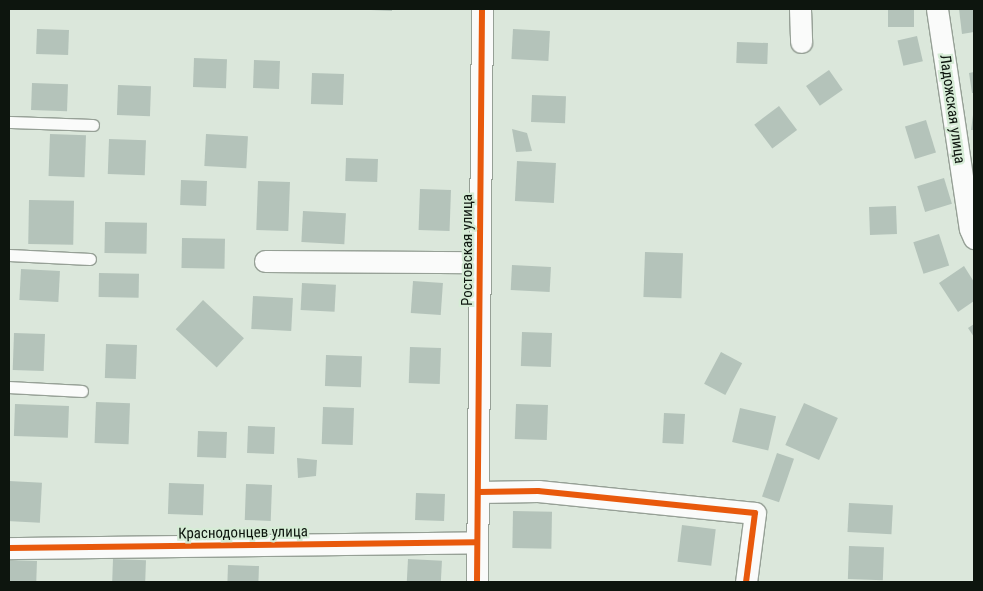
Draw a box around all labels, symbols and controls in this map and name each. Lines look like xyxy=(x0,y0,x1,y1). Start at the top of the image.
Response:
street label: Ладожская улица xyxy=(935,53,969,165)
street label: Ростовская улица xyxy=(459,194,477,306)
street label: Краснодонцев улица xyxy=(178,523,308,543)

